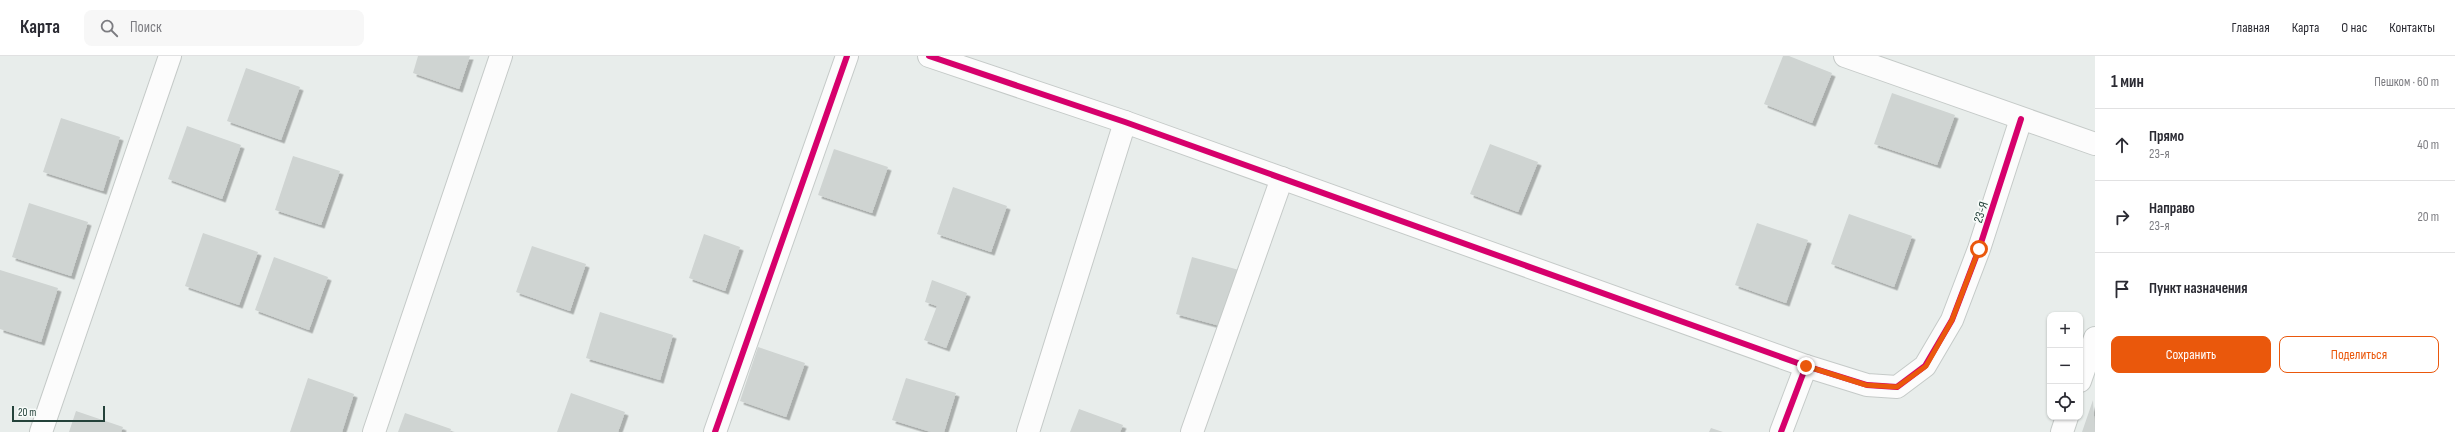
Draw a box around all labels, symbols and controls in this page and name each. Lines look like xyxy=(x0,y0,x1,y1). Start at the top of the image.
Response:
search box xyxy=(84,10,364,46)
text: Карта xyxy=(20,16,60,39)
icon: search xyxy=(98,17,120,39)
text: Поиск xyxy=(130,18,162,37)
text: Главная xyxy=(2232,19,2270,36)
text: Карта xyxy=(2292,19,2319,36)
text: О нас xyxy=(2341,19,2367,36)
text: Контакты xyxy=(2389,19,2435,36)
text: 1 мин xyxy=(2111,72,2144,92)
text: Пешком · 60 m xyxy=(2374,74,2439,90)
text: Прямо xyxy=(2149,127,2184,146)
icon: ahead xyxy=(2111,134,2133,156)
text: 40 m xyxy=(2417,137,2439,153)
text: 23-я xyxy=(2149,146,2170,162)
text: Направо xyxy=(2149,199,2195,218)
street label: 23-Я xyxy=(1970,200,1992,225)
icon: right xyxy=(2111,206,2133,228)
text: 20 m xyxy=(2417,209,2439,225)
text: 23-я xyxy=(2149,218,2170,234)
route start xyxy=(1970,240,1988,258)
icon: arrive xyxy=(2111,278,2133,300)
text: Пункт назначения xyxy=(2149,279,2247,298)
map controls xyxy=(2047,312,2083,420)
button: + xyxy=(2047,312,2083,348)
button: Сохранить xyxy=(2111,336,2271,373)
button: Поделиться xyxy=(2279,336,2439,373)
button: − xyxy=(2047,348,2083,384)
route end xyxy=(1797,357,1815,375)
button: locate xyxy=(2047,384,2083,420)
scale bar xyxy=(12,404,105,423)
text: 20 m xyxy=(18,406,36,419)

